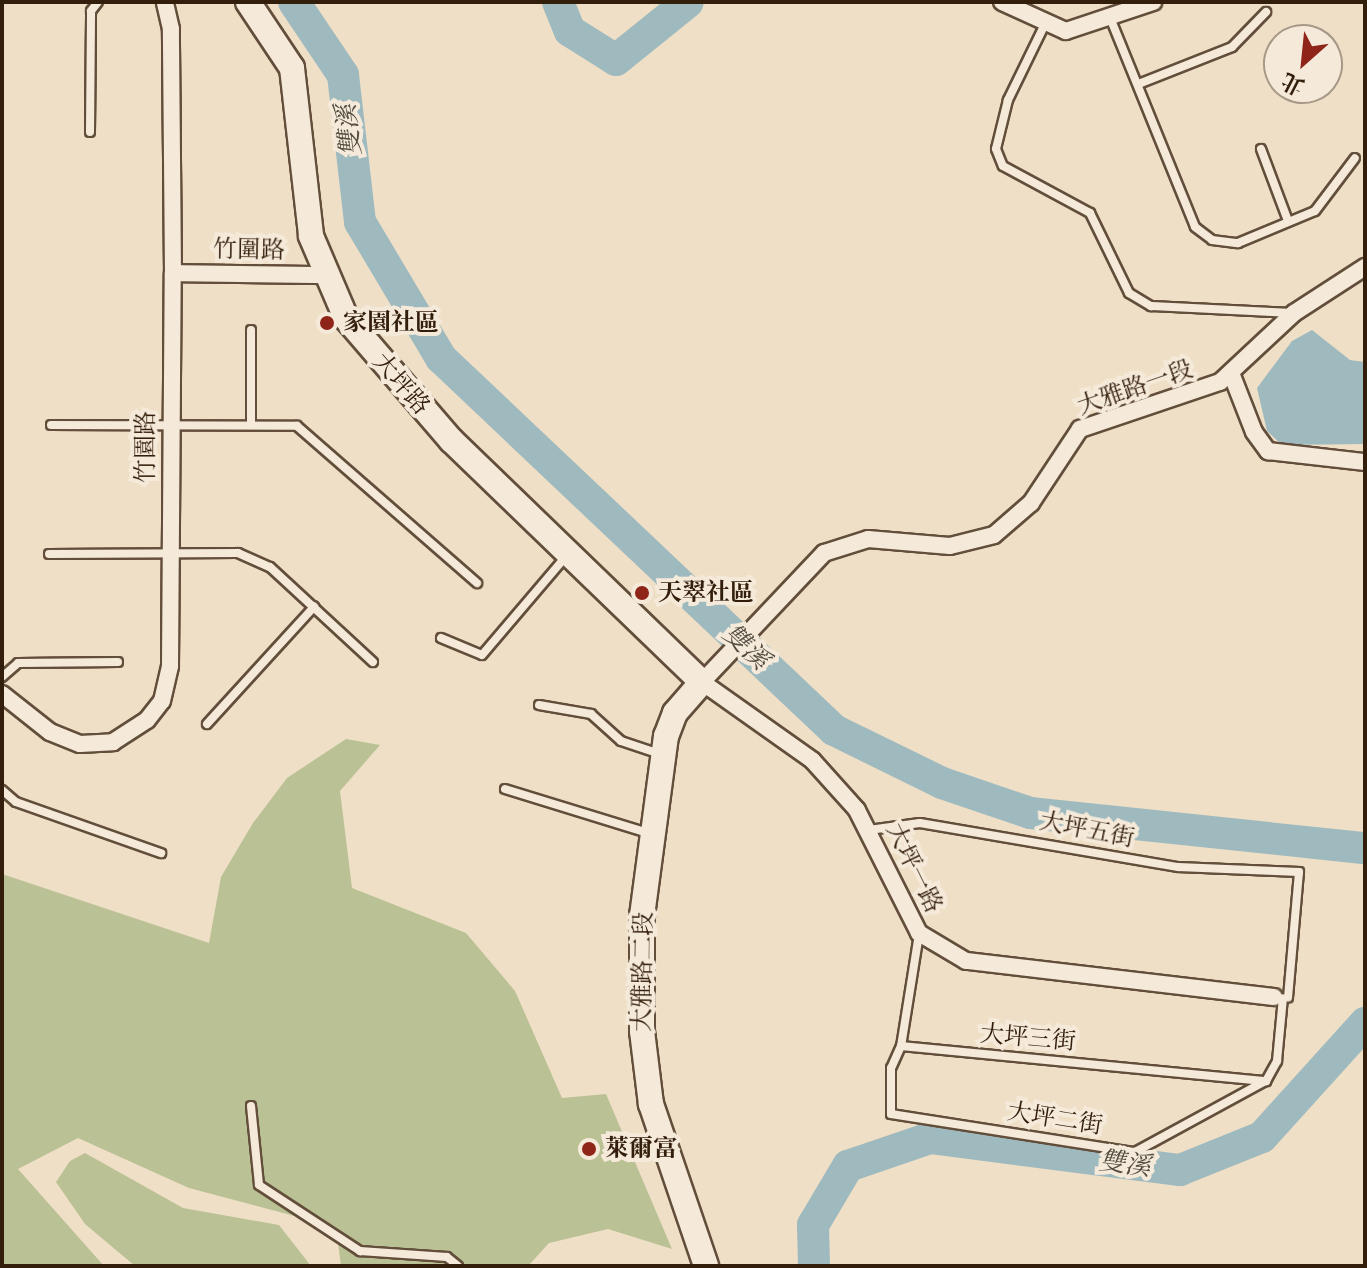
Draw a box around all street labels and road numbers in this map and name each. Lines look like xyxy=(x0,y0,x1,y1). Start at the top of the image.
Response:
street label: 竹圍路 xyxy=(213,235,285,265)
street label: 大坪路 xyxy=(367,347,435,421)
street label: 大雅路一段 xyxy=(1074,355,1196,421)
street label: 竹園路 xyxy=(132,411,160,483)
street label: 大坪五街 xyxy=(1037,807,1137,853)
street label: 大坪一路 xyxy=(880,819,948,917)
street label: 大雅路二段 xyxy=(628,912,658,1032)
street label: 大坪三街 xyxy=(979,1019,1077,1057)
street label: 大坪二街 xyxy=(1005,1097,1105,1141)

